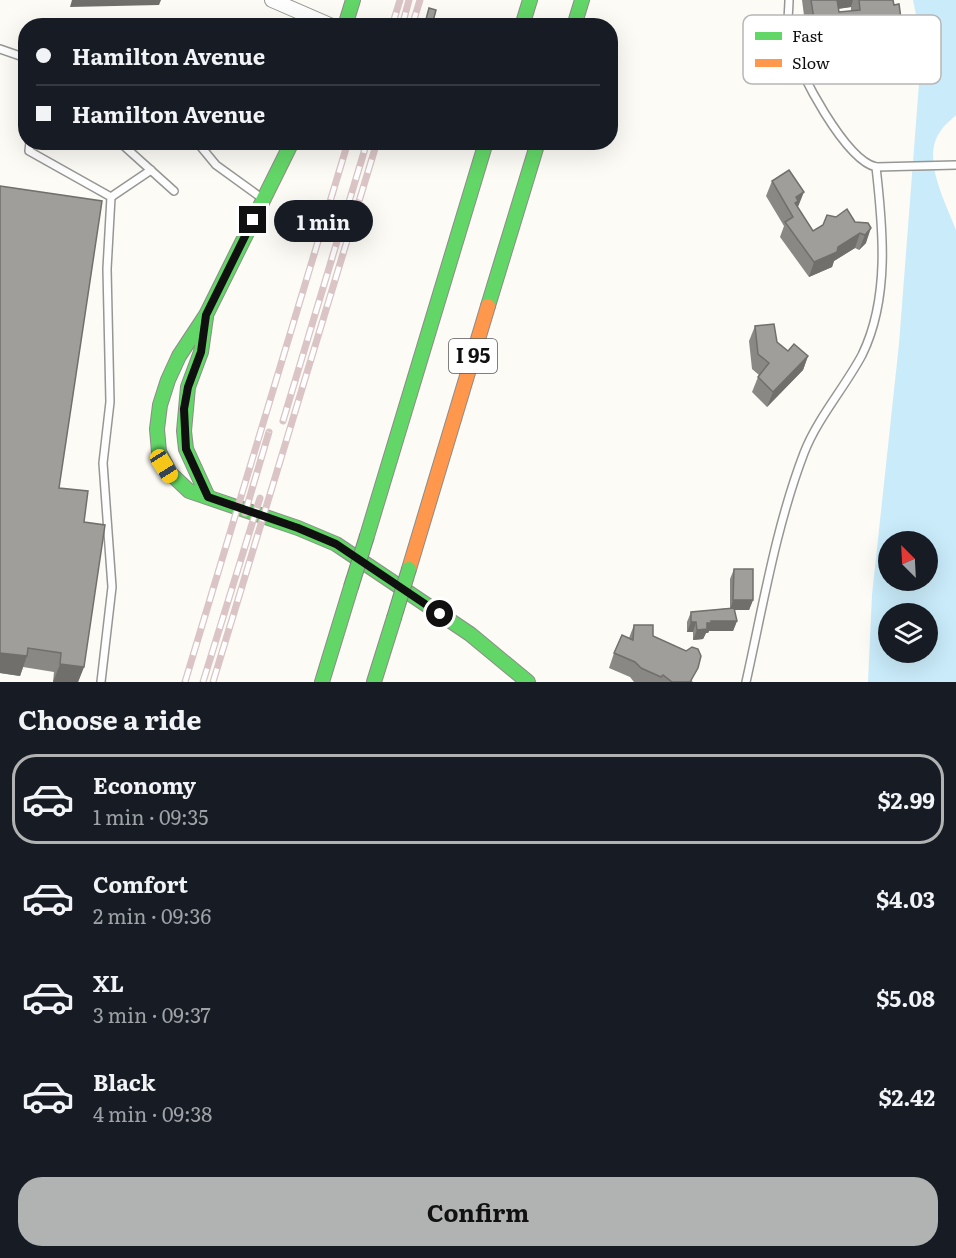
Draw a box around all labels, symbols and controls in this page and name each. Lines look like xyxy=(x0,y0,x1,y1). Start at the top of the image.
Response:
legend xyxy=(743,15,941,84)
text: Fast xyxy=(792,23,824,47)
text: Hamilton Avenue xyxy=(72,39,265,72)
text: Slow xyxy=(792,50,830,74)
text: Hamilton Avenue xyxy=(72,97,265,130)
callout: 1 min xyxy=(274,199,373,241)
route end xyxy=(239,206,266,233)
text: 1 min xyxy=(297,206,350,236)
road number: I 95 xyxy=(449,339,497,373)
car xyxy=(147,446,181,486)
north arrow xyxy=(878,531,938,591)
map controls xyxy=(878,531,938,663)
route start xyxy=(426,600,453,627)
button: layers xyxy=(878,603,938,663)
text: Choose a ride xyxy=(18,698,201,738)
text: Economy xyxy=(93,768,196,801)
icon: car xyxy=(21,772,75,826)
text: $2.99 xyxy=(878,783,935,816)
text: 1 min · 09:35 xyxy=(93,801,208,831)
text: Comfort xyxy=(93,867,188,900)
icon: car xyxy=(21,871,75,925)
text: $4.03 xyxy=(876,882,935,915)
text: 2 min · 09:36 xyxy=(93,900,211,930)
text: XL xyxy=(93,966,124,999)
icon: car xyxy=(21,970,75,1024)
text: $5.08 xyxy=(876,981,935,1014)
text: 3 min · 09:37 xyxy=(93,999,211,1029)
text: Black xyxy=(93,1065,155,1098)
icon: car xyxy=(21,1069,75,1123)
text: $2.42 xyxy=(878,1080,935,1113)
text: 4 min · 09:38 xyxy=(93,1098,212,1128)
button: Confirm xyxy=(18,1177,938,1246)

